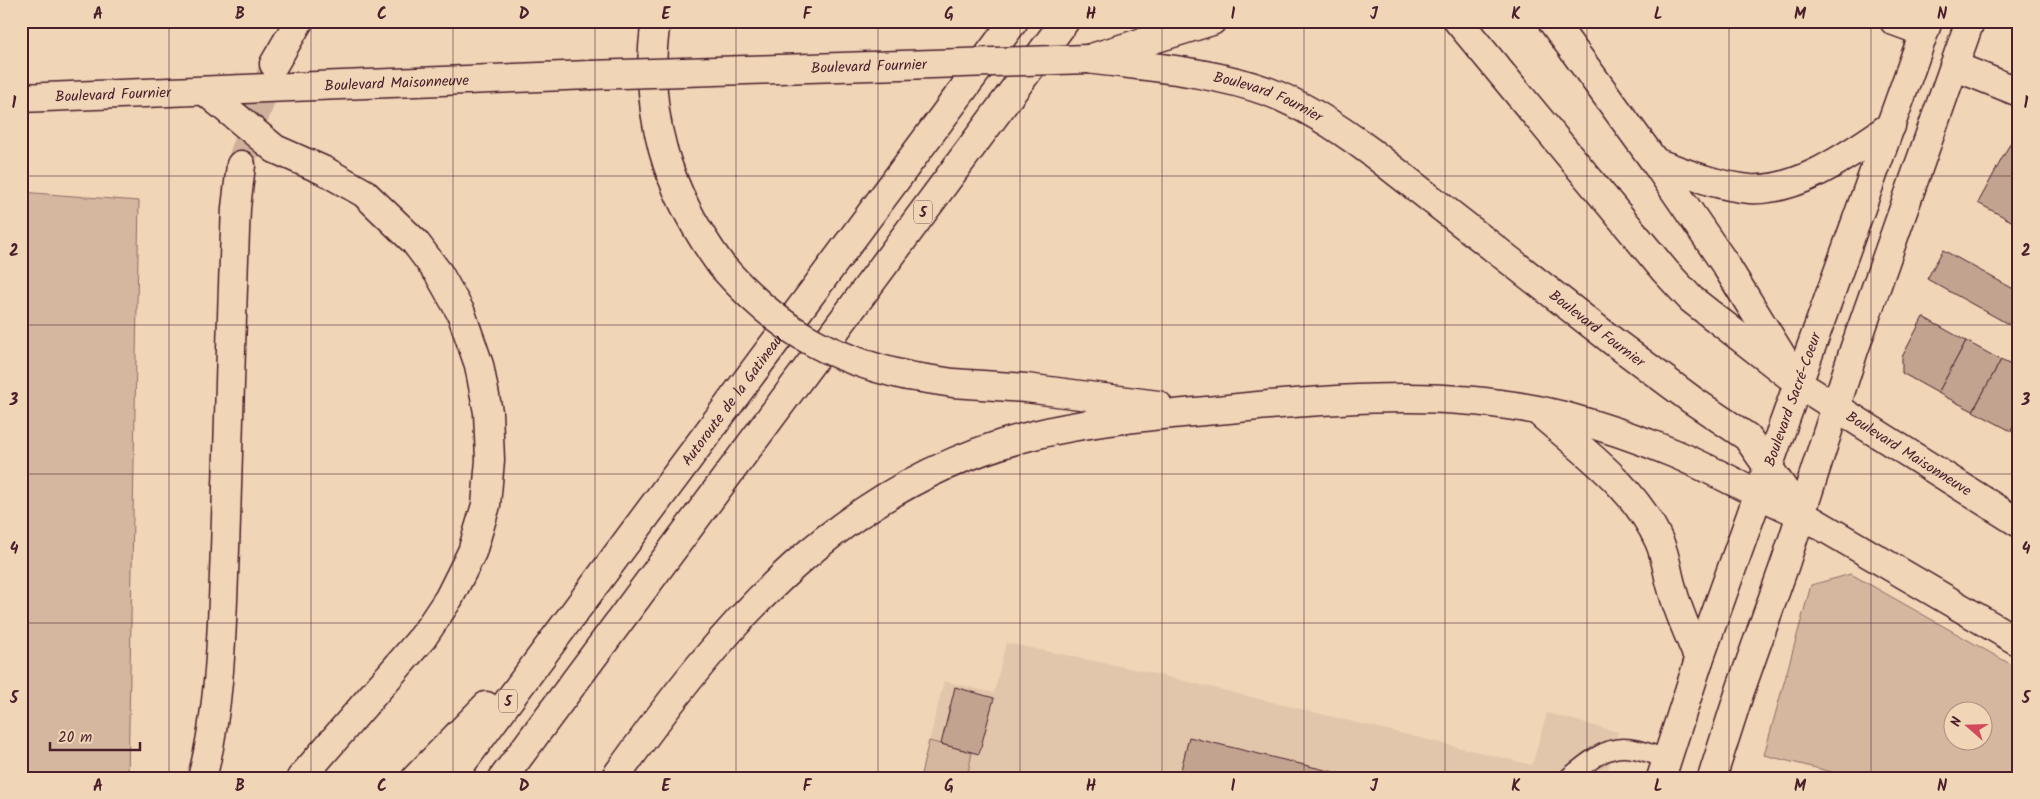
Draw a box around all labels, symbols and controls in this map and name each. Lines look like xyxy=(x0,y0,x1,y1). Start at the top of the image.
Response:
text: A xyxy=(93,2,103,27)
text: B xyxy=(235,2,245,27)
text: C xyxy=(377,2,387,27)
text: D xyxy=(519,2,530,27)
text: E xyxy=(662,2,672,27)
text: F xyxy=(803,2,813,27)
text: G xyxy=(944,2,954,27)
text: H xyxy=(1086,2,1096,27)
text: I xyxy=(1231,2,1236,27)
text: J xyxy=(1370,2,1379,27)
text: K xyxy=(1511,2,1521,27)
text: L xyxy=(1654,2,1662,27)
text: M xyxy=(1794,2,1807,27)
text: N xyxy=(1937,2,1947,27)
street label: Boulevard Fournier xyxy=(811,53,928,81)
street label: Boulevard Fournier xyxy=(1211,66,1328,130)
street label: Boulevard Maisonneuve xyxy=(324,69,470,99)
street label: Boulevard Fournier xyxy=(54,81,172,110)
text: 1 xyxy=(12,91,17,116)
text: 1 xyxy=(2024,91,2029,116)
road number: 5 xyxy=(914,200,932,223)
text: 2 xyxy=(9,239,19,264)
text: 2 xyxy=(2021,239,2031,264)
street label: Boulevard Fournier xyxy=(1543,284,1651,375)
street label: Boulevard Sacré-Coeur xyxy=(1758,328,1829,470)
street label: Autoroute de la Gatineau xyxy=(676,330,790,471)
text: 3 xyxy=(9,388,19,413)
text: 3 xyxy=(2021,388,2031,413)
street label: Boulevard Maisonneuve xyxy=(1841,406,1976,503)
text: 4 xyxy=(10,537,19,562)
text: 4 xyxy=(2022,537,2031,562)
text: 5 xyxy=(9,686,20,711)
text: 5 xyxy=(2021,686,2032,711)
road number: 5 xyxy=(499,689,517,712)
north arrow xyxy=(1942,702,1992,752)
text: N xyxy=(1945,714,1969,730)
scale bar xyxy=(50,719,140,751)
text: 20 m xyxy=(58,726,92,750)
text: A xyxy=(93,774,103,799)
text: B xyxy=(235,774,245,799)
text: C xyxy=(377,774,387,799)
text: D xyxy=(519,774,530,799)
text: E xyxy=(662,774,672,799)
text: F xyxy=(803,774,813,799)
text: G xyxy=(944,774,954,799)
text: H xyxy=(1086,774,1096,799)
text: I xyxy=(1231,774,1236,799)
text: J xyxy=(1370,774,1379,799)
text: K xyxy=(1511,774,1521,799)
text: L xyxy=(1654,774,1662,799)
text: M xyxy=(1794,774,1807,799)
text: N xyxy=(1937,774,1947,799)

